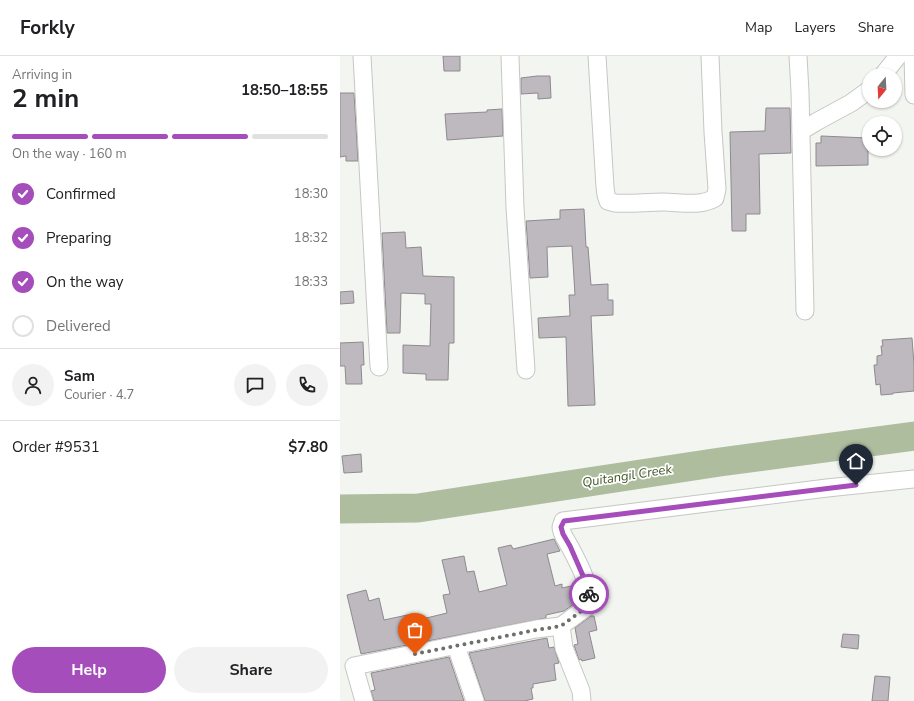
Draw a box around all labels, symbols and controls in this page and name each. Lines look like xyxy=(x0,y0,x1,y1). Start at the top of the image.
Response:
text: Forkly xyxy=(20,15,75,41)
text: Map xyxy=(745,18,772,37)
text: Layers xyxy=(794,18,836,37)
text: Share xyxy=(858,18,894,37)
text: Arriving in xyxy=(12,66,72,84)
north arrow xyxy=(862,68,902,108)
map controls xyxy=(862,68,902,156)
text: 18:50–18:55 xyxy=(241,80,328,100)
text: 2 min xyxy=(12,81,79,116)
button: locate xyxy=(862,116,902,156)
text: On the way · 160 m xyxy=(12,145,127,163)
icon: check xyxy=(12,183,34,205)
text: Confirmed xyxy=(46,184,116,204)
text: 18:30 xyxy=(294,185,328,203)
icon: check xyxy=(12,227,34,249)
text: Preparing xyxy=(46,228,111,248)
text: 18:32 xyxy=(294,229,328,247)
icon: check xyxy=(12,271,34,293)
text: On the way xyxy=(46,272,124,292)
text: 18:33 xyxy=(294,273,328,291)
text: Delivered xyxy=(46,316,111,336)
button: person xyxy=(12,364,54,406)
button: chat xyxy=(234,364,276,406)
button: phone xyxy=(286,364,328,406)
text: Sam xyxy=(64,366,95,386)
text: Courier · 4.7 xyxy=(64,386,134,404)
text: Order #9531 xyxy=(12,437,100,457)
text: $7.80 xyxy=(288,437,328,457)
pin xyxy=(839,444,873,485)
icon: home xyxy=(845,450,867,472)
water label: Quitangil Creek xyxy=(581,460,674,492)
courier xyxy=(569,574,609,614)
icon: bike xyxy=(578,583,600,605)
pin xyxy=(398,613,432,654)
icon: bag xyxy=(404,619,426,641)
button: Help xyxy=(12,647,166,693)
button: Share xyxy=(174,647,328,693)

